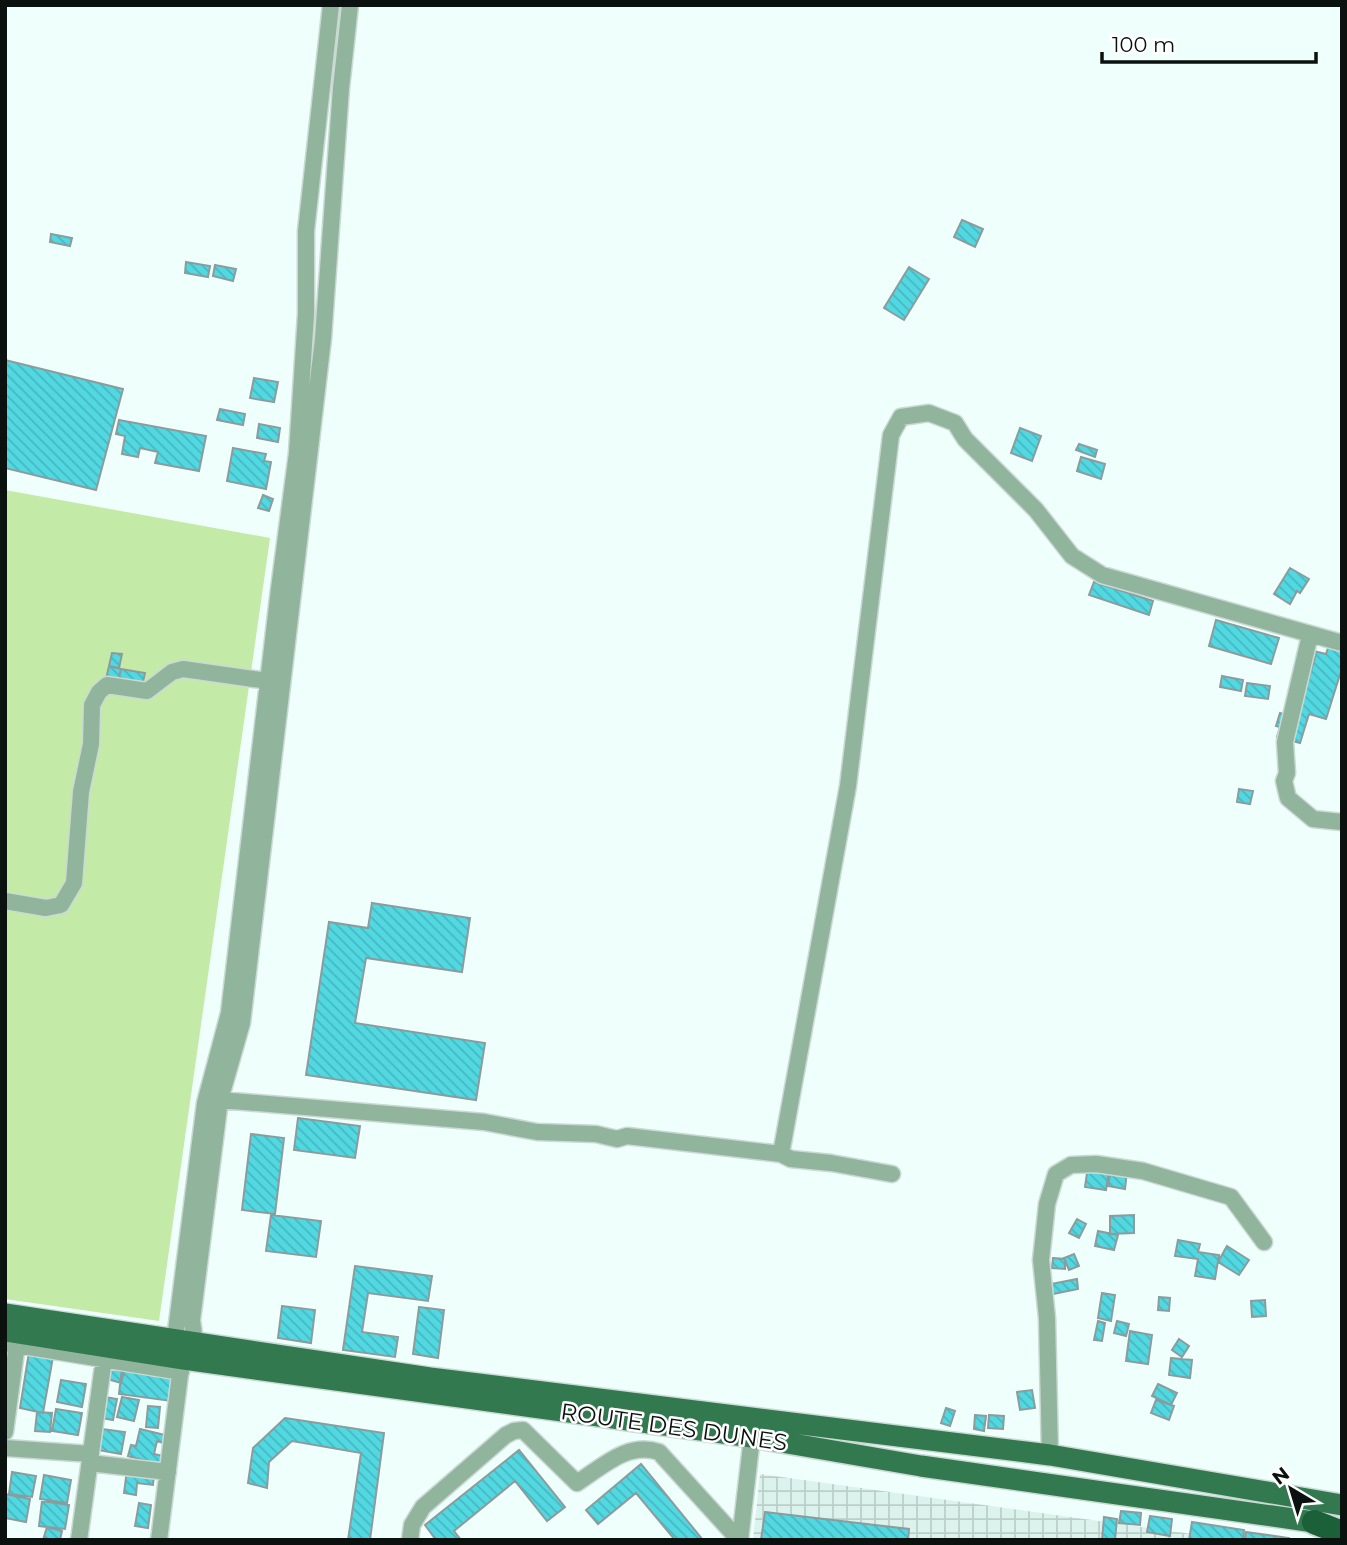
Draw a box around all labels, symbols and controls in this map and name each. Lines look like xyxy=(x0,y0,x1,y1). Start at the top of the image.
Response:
scale bar xyxy=(1102,21,1316,65)
text: 100 m xyxy=(1112,32,1175,57)
street label: ROUTE DES DUNES xyxy=(559,1397,789,1457)
north arrow xyxy=(1256,1454,1326,1524)
text: N xyxy=(1268,1462,1294,1490)

